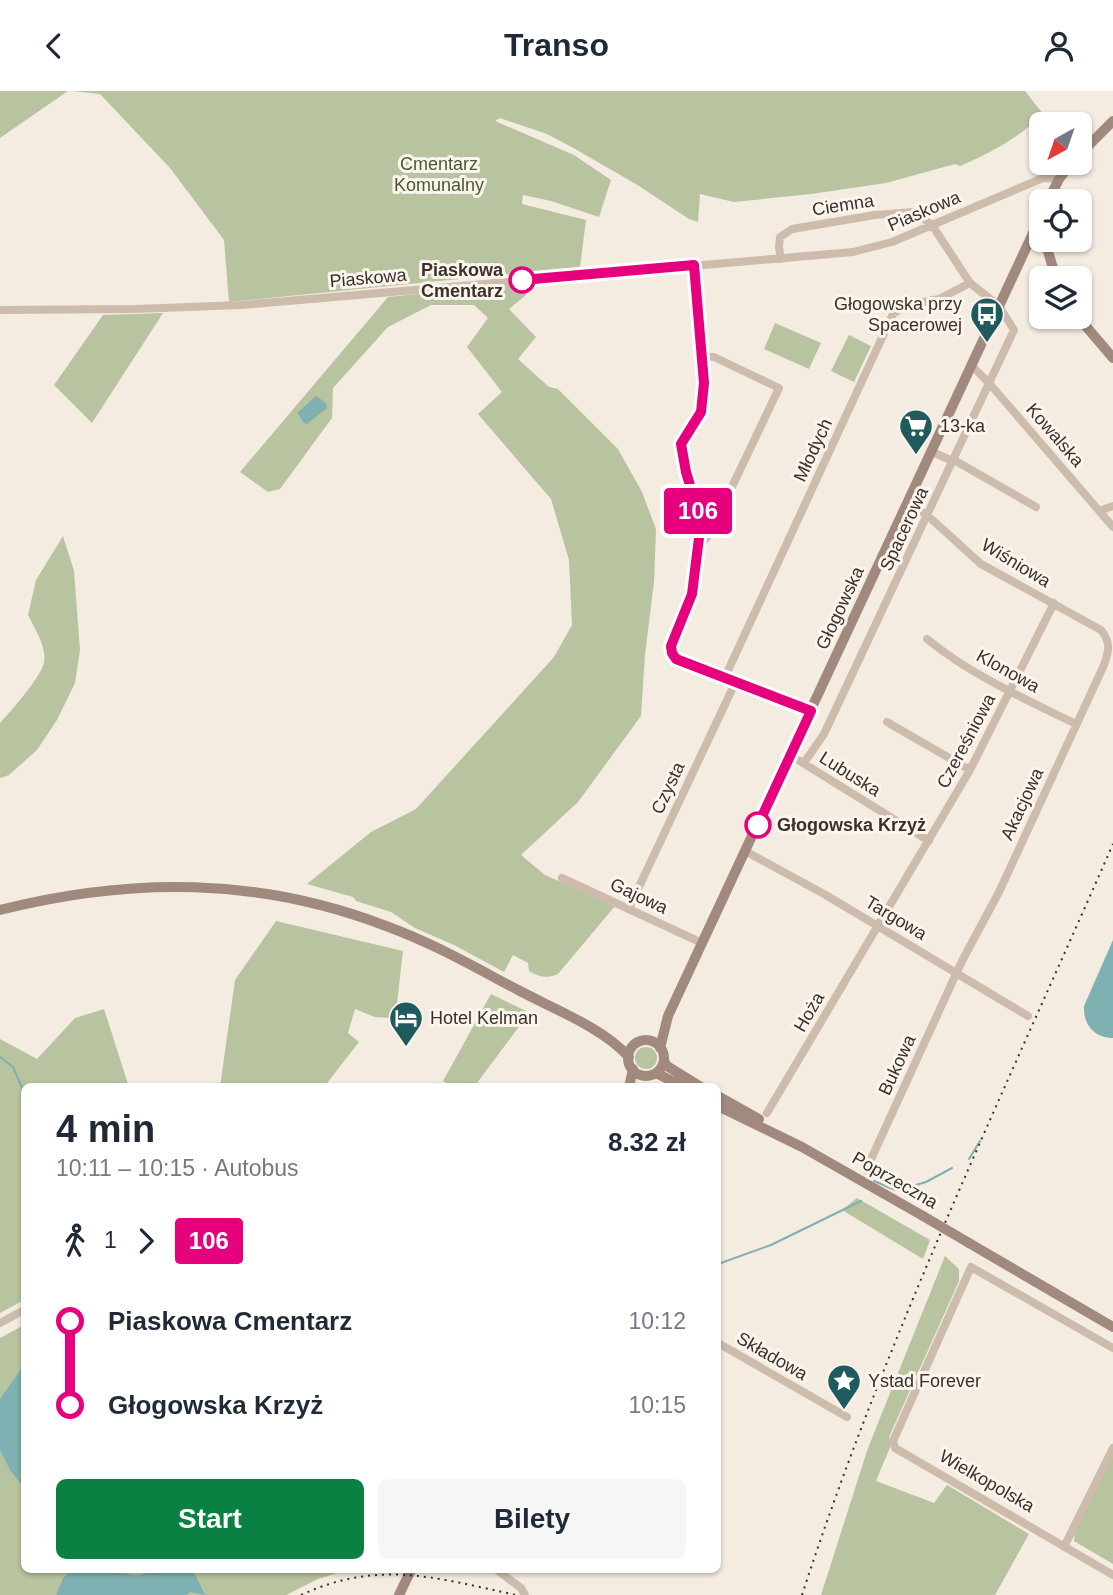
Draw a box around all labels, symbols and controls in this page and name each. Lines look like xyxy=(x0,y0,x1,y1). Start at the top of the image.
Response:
icon: back xyxy=(35,27,73,65)
text: Transo xyxy=(504,27,609,63)
icon: person xyxy=(1040,27,1078,65)
north arrow xyxy=(1029,112,1092,175)
map controls xyxy=(1029,112,1092,329)
park label: Cmentarz Komunalny xyxy=(394,154,484,195)
street label: Piaskowa xyxy=(885,186,964,235)
button: locate xyxy=(1029,189,1092,252)
street label: Ciemna xyxy=(811,190,876,220)
place label: Piaskowa Cmentarz xyxy=(421,260,504,301)
street label: Piaskowa xyxy=(329,265,408,291)
button: layers xyxy=(1029,266,1092,329)
marker: Piaskowa Cmentarz xyxy=(509,267,535,293)
place label: Głogowska przy Spacerowej xyxy=(834,294,962,335)
bus stop icon: Głogowska przy Spacerowej xyxy=(968,295,1006,344)
street label: Kowalska xyxy=(1022,399,1088,471)
supermarket icon: 13-ka xyxy=(897,407,935,456)
street label: Młodych xyxy=(790,415,836,485)
place label: 13-ka xyxy=(940,416,986,436)
street label: Spacerowa xyxy=(876,483,933,574)
line badge: 106 xyxy=(658,488,738,534)
text: 106 xyxy=(678,497,718,524)
street label: Wiśniowa xyxy=(978,535,1055,592)
street label: Głogowska xyxy=(812,563,868,653)
street label: Klonowa xyxy=(973,646,1044,697)
street label: Czereśniowa xyxy=(933,689,1000,792)
street label: Lubuska xyxy=(816,747,885,801)
street label: Czysta xyxy=(647,758,689,817)
street label: Akacjowa xyxy=(997,764,1048,843)
marker: Głogowska Krzyż xyxy=(745,812,771,838)
place label: Głogowska Krzyż xyxy=(777,815,926,835)
street label: Gajowa xyxy=(607,874,672,918)
street label: Targowa xyxy=(862,892,931,945)
street label: Hoża xyxy=(790,988,829,1035)
hotel icon: Hotel Kelman xyxy=(387,999,425,1048)
place label: Hotel Kelman xyxy=(430,1008,538,1028)
street label: Bukowa xyxy=(874,1031,920,1098)
text: 4 min xyxy=(56,1108,155,1150)
text: 8.32 zł xyxy=(608,1127,686,1157)
street label: Poprzeczna xyxy=(849,1148,942,1213)
text: 10:11 – 10:15 · Autobus xyxy=(56,1155,299,1181)
icon: walk xyxy=(56,1222,94,1260)
icon: forward xyxy=(127,1222,165,1260)
text: 1 xyxy=(104,1227,117,1253)
text: 106 xyxy=(189,1227,229,1254)
text: Piaskowa Cmentarz xyxy=(108,1306,352,1336)
text: 10:12 xyxy=(628,1308,686,1334)
street label: Składowa xyxy=(733,1328,812,1385)
place icon: Ystad Forever xyxy=(825,1362,863,1411)
place label: Ystad Forever xyxy=(868,1371,981,1391)
text: Głogowska Krzyż xyxy=(108,1390,323,1420)
text: 10:15 xyxy=(628,1392,686,1418)
street label: Wielkopolska xyxy=(936,1446,1039,1517)
button: Start xyxy=(56,1479,364,1559)
button: Bilety xyxy=(378,1479,686,1559)

